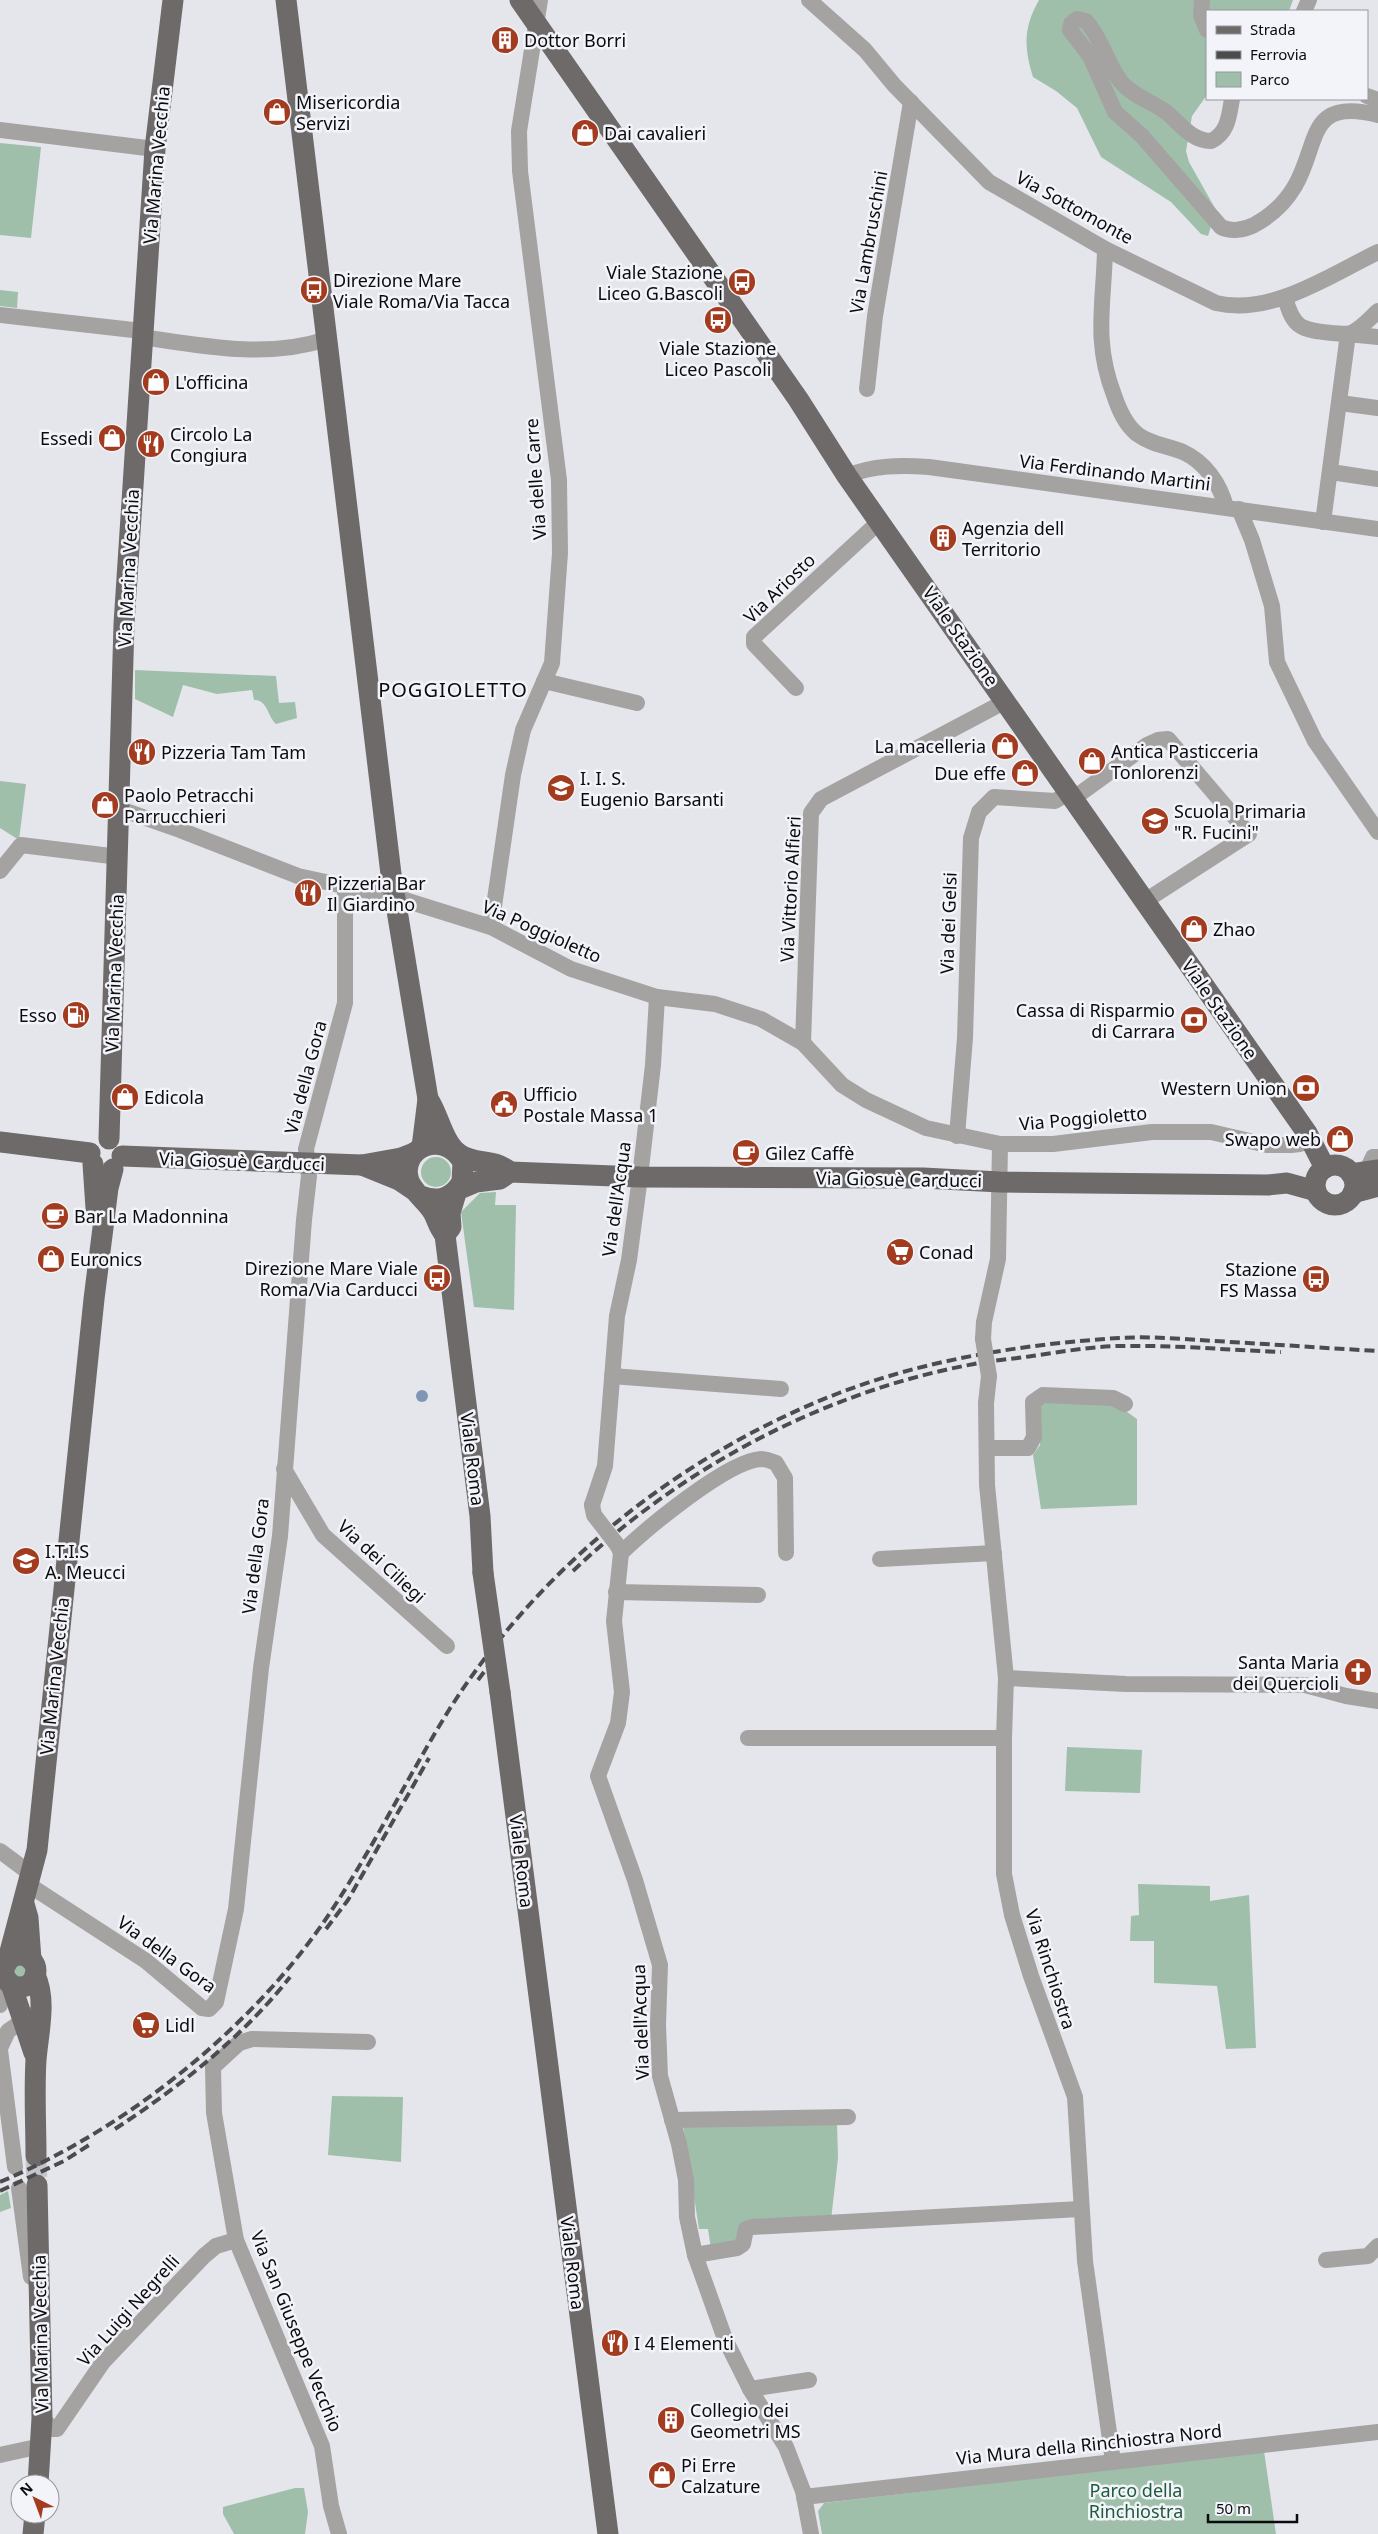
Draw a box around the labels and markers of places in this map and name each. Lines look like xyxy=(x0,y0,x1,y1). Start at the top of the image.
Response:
building icon: Dottor Borri xyxy=(490,25,520,55)
place label: Dottor Borri xyxy=(524,28,626,52)
place label: Misericordia Servizi xyxy=(296,90,400,135)
shop icon: Misericordia Servizi xyxy=(262,97,292,127)
shop icon: Dai cavalieri xyxy=(570,118,600,148)
place label: Dai cavalieri xyxy=(604,121,706,145)
place label: Viale Stazione Liceo G.Bascoli xyxy=(597,260,723,305)
bus stop icon: Viale Stazione Liceo G.Bascoli xyxy=(727,267,757,297)
place label: Direzione Mare Viale Roma/Via Tacca xyxy=(333,268,510,313)
bus stop icon: Direzione Mare Viale Roma/Via Tacca xyxy=(299,275,329,305)
bus stop icon: Viale Stazione Liceo Pascoli xyxy=(703,305,733,335)
place label: Viale Stazione Liceo Pascoli xyxy=(660,336,776,381)
shop icon: L'officina xyxy=(141,367,171,397)
place label: L'officina xyxy=(175,370,248,394)
place label: Circolo La Congiura xyxy=(170,422,252,467)
shop icon: Essedi xyxy=(97,423,127,453)
place label: Essedi xyxy=(40,426,93,450)
restaurant icon: Circolo La Congiura xyxy=(136,429,166,459)
place label: Agenzia dell Territorio xyxy=(962,516,1064,561)
building icon: Agenzia dell Territorio xyxy=(928,523,958,553)
shop icon: La macelleria xyxy=(990,731,1020,761)
place label: La macelleria xyxy=(874,734,986,758)
restaurant icon: Pizzeria Tam Tam xyxy=(127,737,157,767)
place label: Antica Pasticceria Tonlorenzi xyxy=(1111,739,1259,784)
place label: Pizzeria Tam Tam xyxy=(161,740,306,764)
shop icon: Antica Pasticceria Tonlorenzi xyxy=(1077,746,1107,776)
shop icon: Due effe xyxy=(1010,758,1040,788)
place label: Due effe xyxy=(934,761,1006,785)
place label: I. I. S. Eugenio Barsanti xyxy=(580,766,724,811)
school or university icon: I. I. S. Eugenio Barsanti xyxy=(546,773,576,803)
place label: Paolo Petracchi Parrucchieri xyxy=(124,783,254,828)
shop icon: Paolo Petracchi Parrucchieri xyxy=(90,790,120,820)
place label: Scuola Primaria "R. Fucini" xyxy=(1174,799,1306,844)
school or university icon: Scuola Primaria "R. Fucini" xyxy=(1140,806,1170,836)
place label: Pizzeria Bar Il Giardino xyxy=(327,871,426,916)
restaurant icon: Pizzeria Bar Il Giardino xyxy=(293,878,323,908)
shop icon: Zhao xyxy=(1179,914,1209,944)
place label: Zhao xyxy=(1213,917,1255,941)
place label: Cassa di Risparmio di Carrara xyxy=(1016,998,1175,1043)
fuel station icon: Esso xyxy=(61,1000,91,1030)
place label: Esso xyxy=(19,1003,57,1027)
bank icon: Cassa di Risparmio di Carrara xyxy=(1179,1005,1209,1035)
bank icon: Western Union xyxy=(1291,1073,1321,1103)
place label: Western Union xyxy=(1161,1076,1287,1100)
shop icon: Edicola xyxy=(110,1082,140,1112)
place label: Ufficio Postale Massa 1 xyxy=(523,1082,658,1127)
place label: Edicola xyxy=(144,1085,204,1109)
public building icon: Ufficio Postale Massa 1 xyxy=(489,1089,519,1119)
shop icon: Swapo web xyxy=(1325,1124,1355,1154)
place label: Swapo web xyxy=(1225,1127,1321,1151)
cafe icon: Gilez Caffè xyxy=(731,1138,761,1168)
place label: Gilez Caffè xyxy=(765,1141,855,1165)
cafe icon: Bar La Madonnina xyxy=(40,1201,70,1231)
place label: Bar La Madonnina xyxy=(74,1204,229,1228)
supermarket icon: Conad xyxy=(885,1237,915,1267)
place label: Conad xyxy=(919,1240,974,1264)
shop icon: Euronics xyxy=(36,1244,66,1274)
place label: Euronics xyxy=(70,1247,142,1271)
place label: Direzione Mare Viale Roma/Via Carducci xyxy=(245,1256,418,1301)
place label: Stazione FS Massa xyxy=(1219,1257,1297,1302)
bus stop icon: Direzione Mare Viale Roma/Via Carducci xyxy=(422,1263,452,1293)
bus stop icon: Stazione FS Massa xyxy=(1301,1264,1331,1294)
place label: I.T.I.S A. Meucci xyxy=(45,1539,126,1584)
school or university icon: I.T.I.S A. Meucci xyxy=(11,1546,41,1576)
place label: Santa Maria dei Quercioli xyxy=(1233,1650,1339,1695)
church icon: Santa Maria dei Quercioli xyxy=(1343,1657,1373,1687)
supermarket icon: Lidl xyxy=(131,2010,161,2040)
place label: Lidl xyxy=(165,2013,195,2037)
restaurant icon: I 4 Elementi xyxy=(600,2328,630,2358)
place label: I 4 Elementi xyxy=(634,2331,734,2355)
place label: Collegio dei Geometri MS xyxy=(690,2398,801,2443)
building icon: Collegio dei Geometri MS xyxy=(656,2405,686,2435)
place label: Pi Erre Calzature xyxy=(681,2453,761,2498)
shop icon: Pi Erre Calzature xyxy=(647,2460,677,2490)

